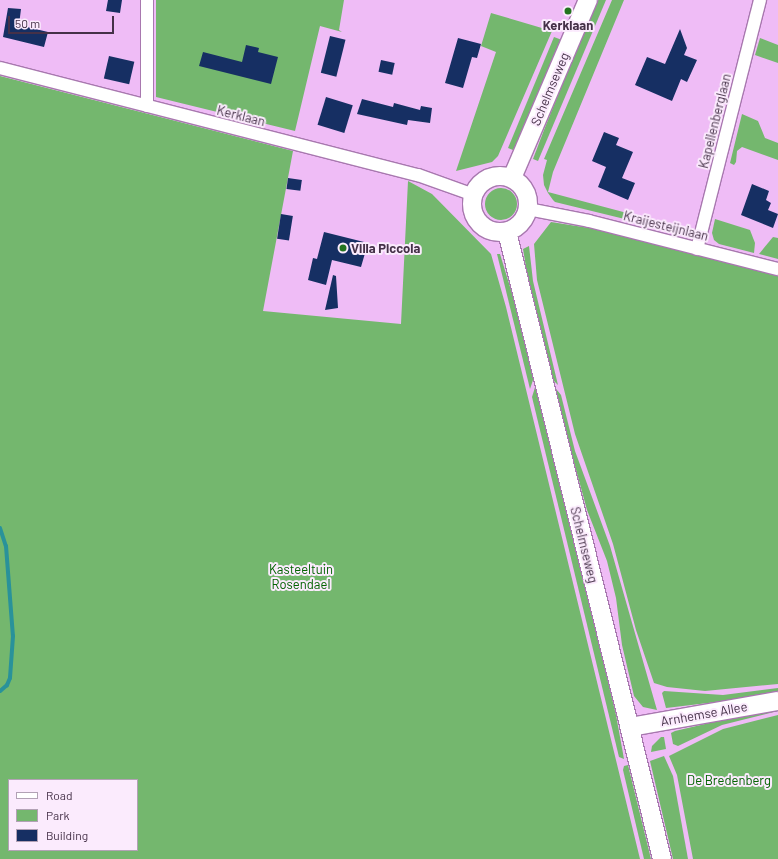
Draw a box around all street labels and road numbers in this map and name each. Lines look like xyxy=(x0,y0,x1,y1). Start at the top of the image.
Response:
street label: Schelmseweg xyxy=(528,50,572,128)
street label: Kapellenberglaan xyxy=(696,72,734,170)
street label: Kerklaan xyxy=(215,102,267,130)
street label: Kraijesteijnlaan xyxy=(622,208,710,244)
street label: Schelmseweg xyxy=(567,505,601,585)
street label: Arnhemse Allee xyxy=(659,699,749,729)

